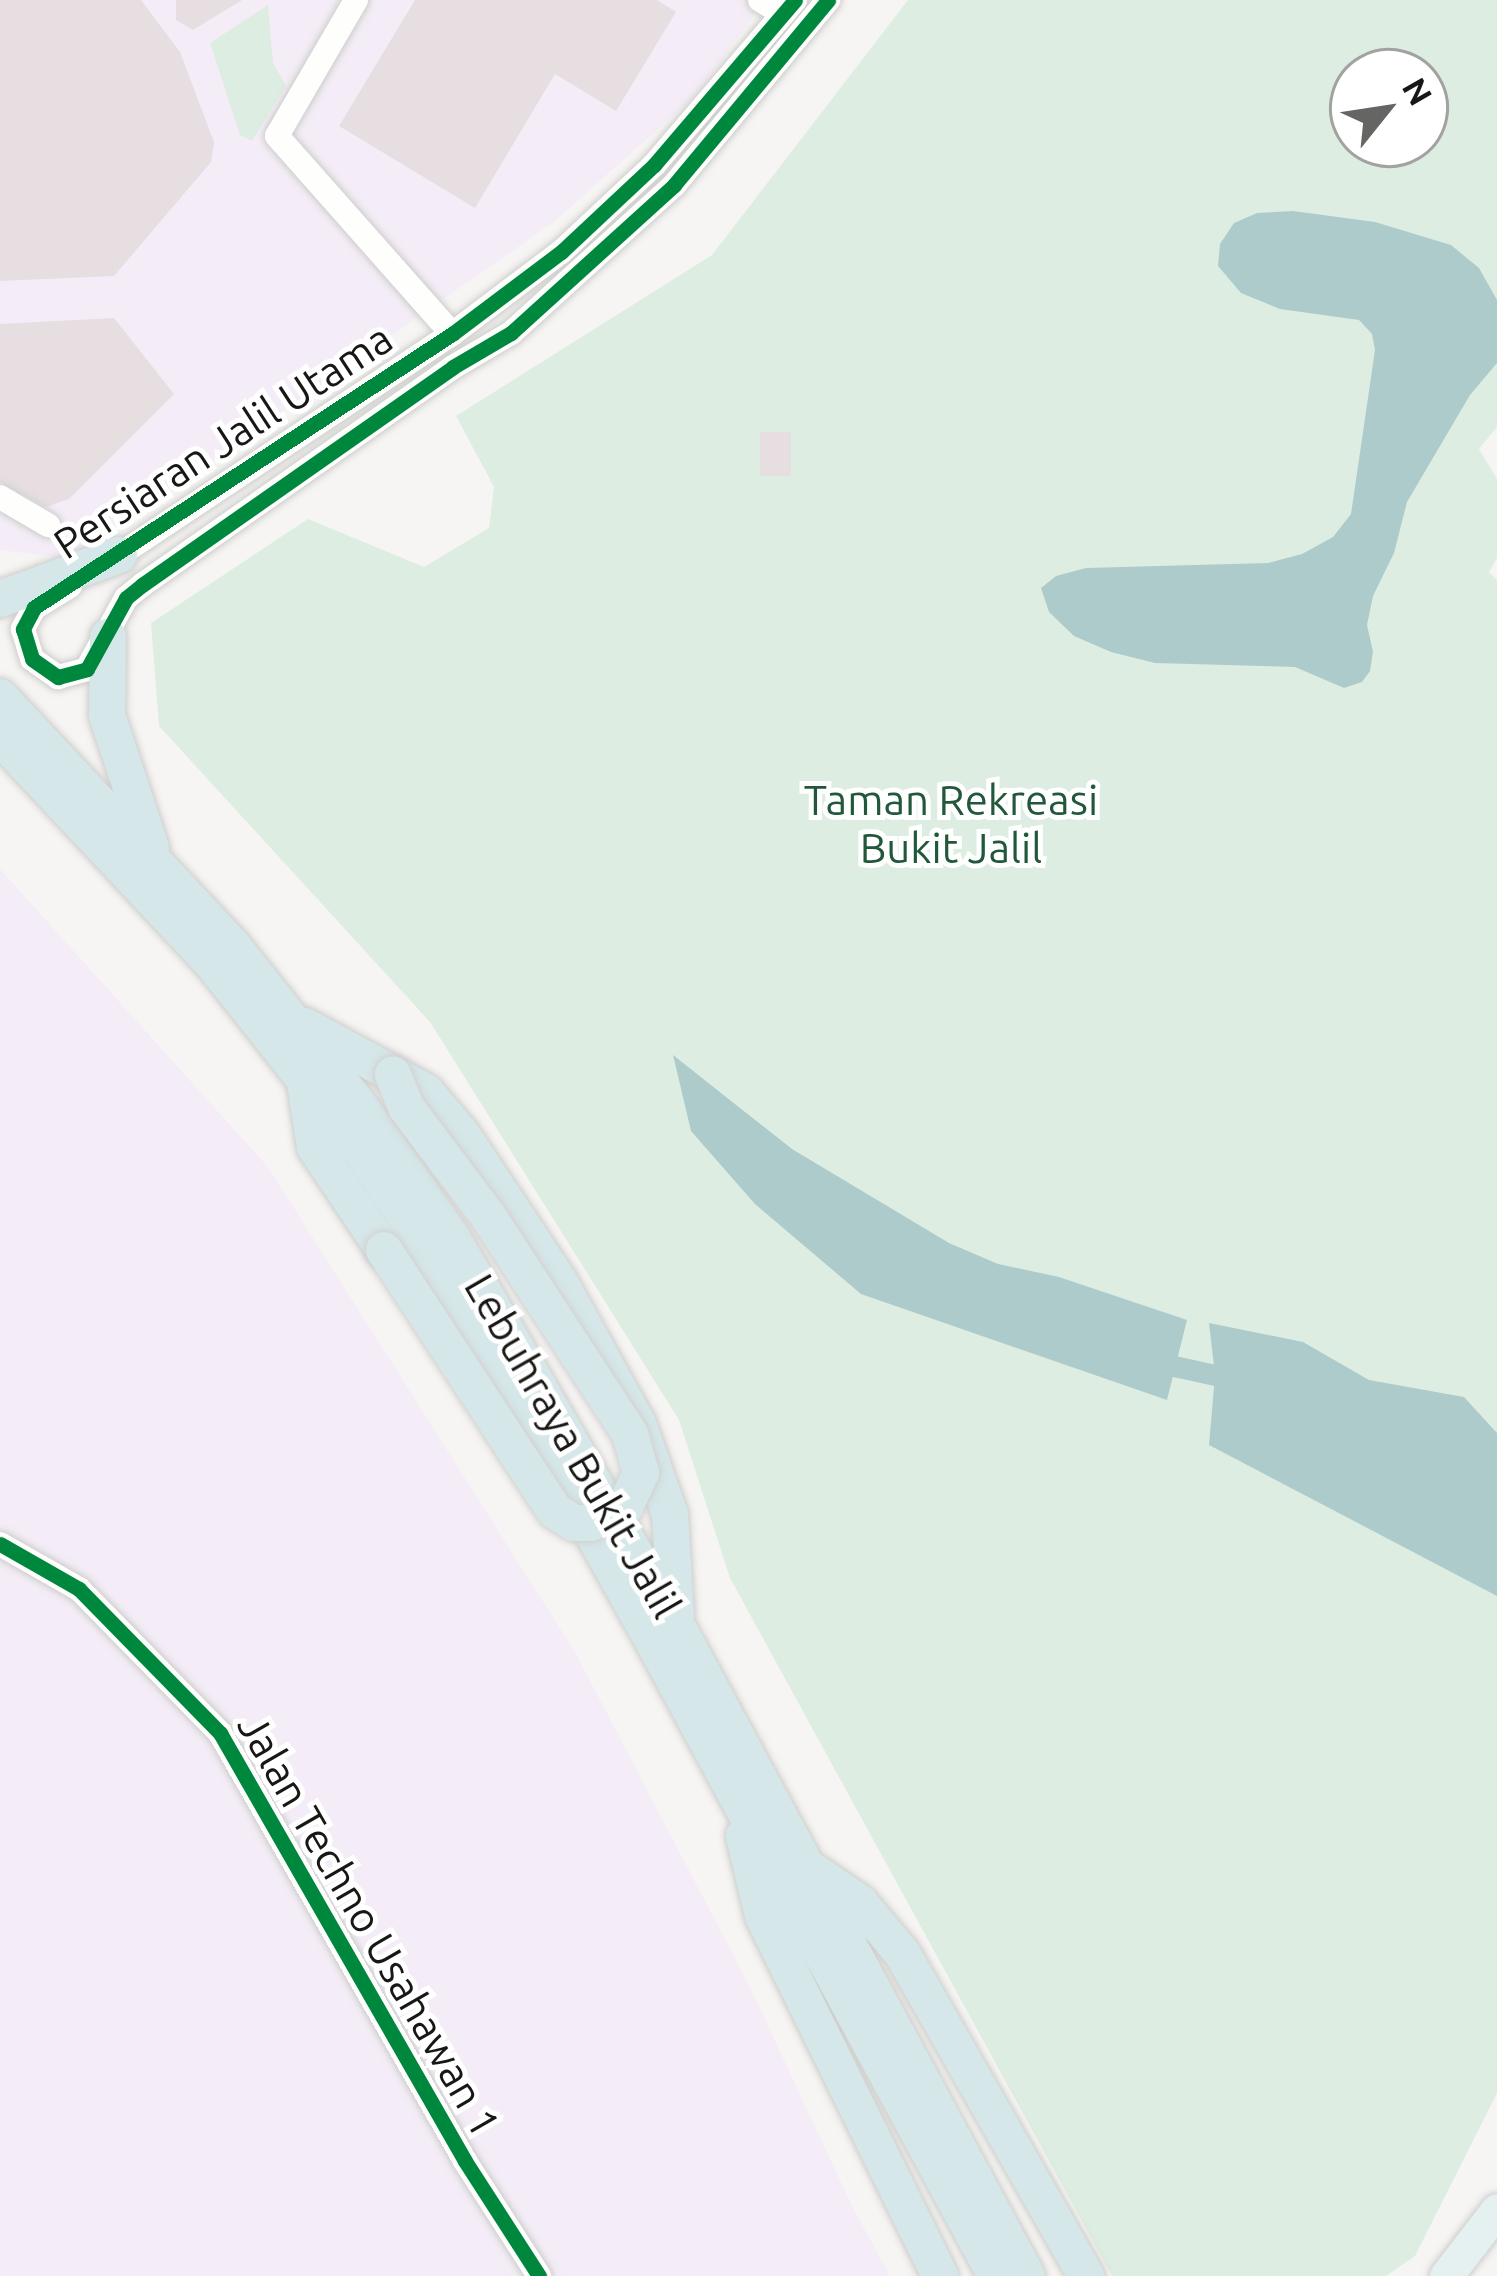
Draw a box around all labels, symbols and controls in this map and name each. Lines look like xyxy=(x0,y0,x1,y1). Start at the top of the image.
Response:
north arrow xyxy=(1329,48,1449,168)
text: N xyxy=(1396,71,1440,111)
street label: Persiaran Jalil Utama xyxy=(44,313,402,569)
park label: Taman Rekreasi Bukit Jalil xyxy=(804,775,1098,874)
street label: Lebuhraya Bukit Jalil xyxy=(454,1265,692,1627)
street label: Jalan Techno Usahawan 1 xyxy=(227,1704,511,2146)

